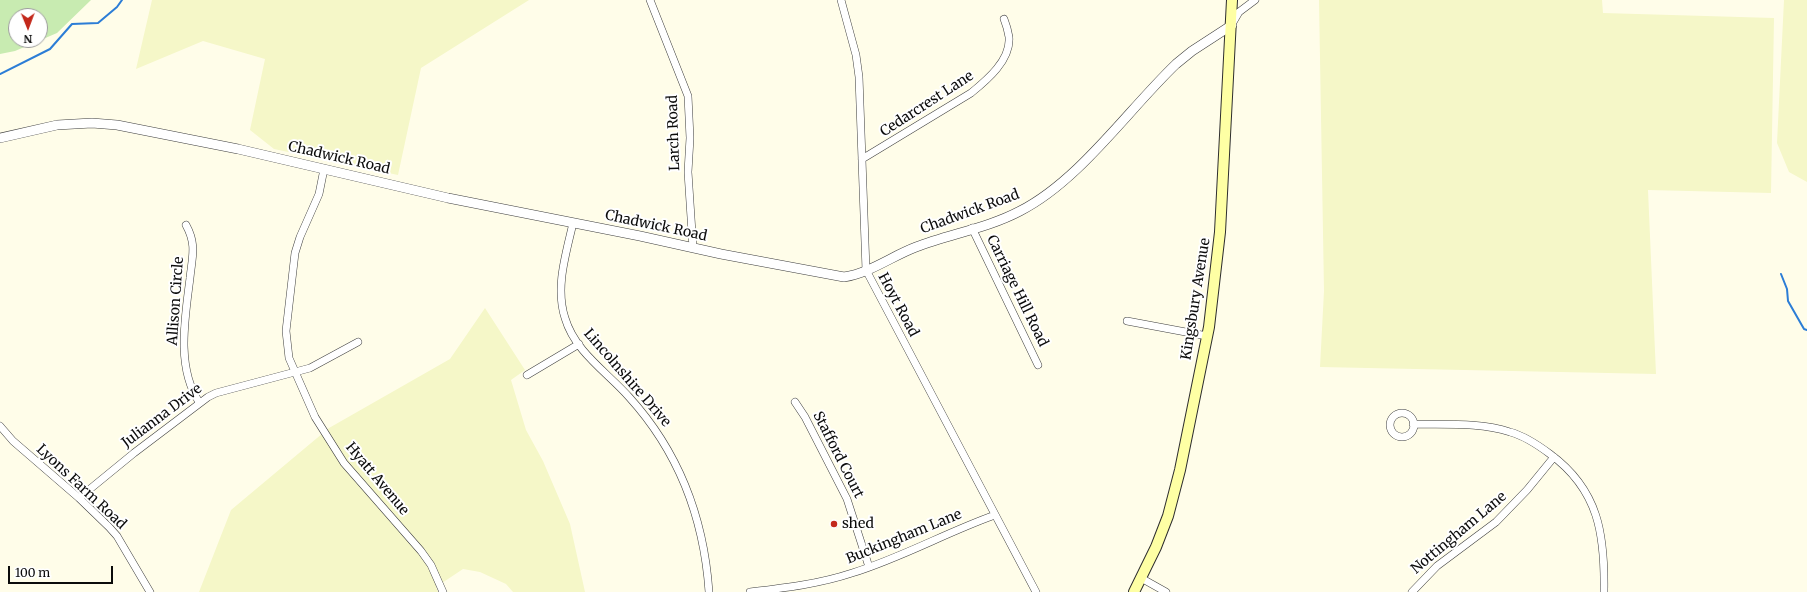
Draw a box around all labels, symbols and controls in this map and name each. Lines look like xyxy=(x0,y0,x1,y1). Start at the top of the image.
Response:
north arrow xyxy=(8,8,48,48)
text: N xyxy=(24,32,33,46)
street label: Cedarcrest Lane xyxy=(877,68,977,140)
street label: Larch Road xyxy=(664,95,684,171)
street label: Chadwick Road xyxy=(287,138,391,178)
street label: Chadwick Road xyxy=(918,186,1022,238)
street label: Chadwick Road xyxy=(603,207,709,245)
street label: Carriage Hill Road xyxy=(983,232,1051,350)
street label: Kingsbury Avenue xyxy=(1178,237,1214,361)
street label: Allison Circle xyxy=(165,256,187,346)
street label: Hoyt Road xyxy=(874,270,922,340)
street label: Lincolnshire Drive xyxy=(580,326,674,430)
street label: Julianna Drive xyxy=(119,381,205,451)
street label: Stafford Court xyxy=(809,409,867,501)
street label: Hyatt Avenue xyxy=(342,439,412,519)
street label: Lyons Farm Road xyxy=(33,441,129,533)
street label: Nottingham Lane xyxy=(1408,488,1510,578)
street label: Buckingham Lane xyxy=(844,506,964,568)
place label: shed xyxy=(842,516,874,532)
marker: shed xyxy=(829,519,839,529)
scale bar xyxy=(10,558,115,584)
text: 100 m xyxy=(15,565,50,580)

